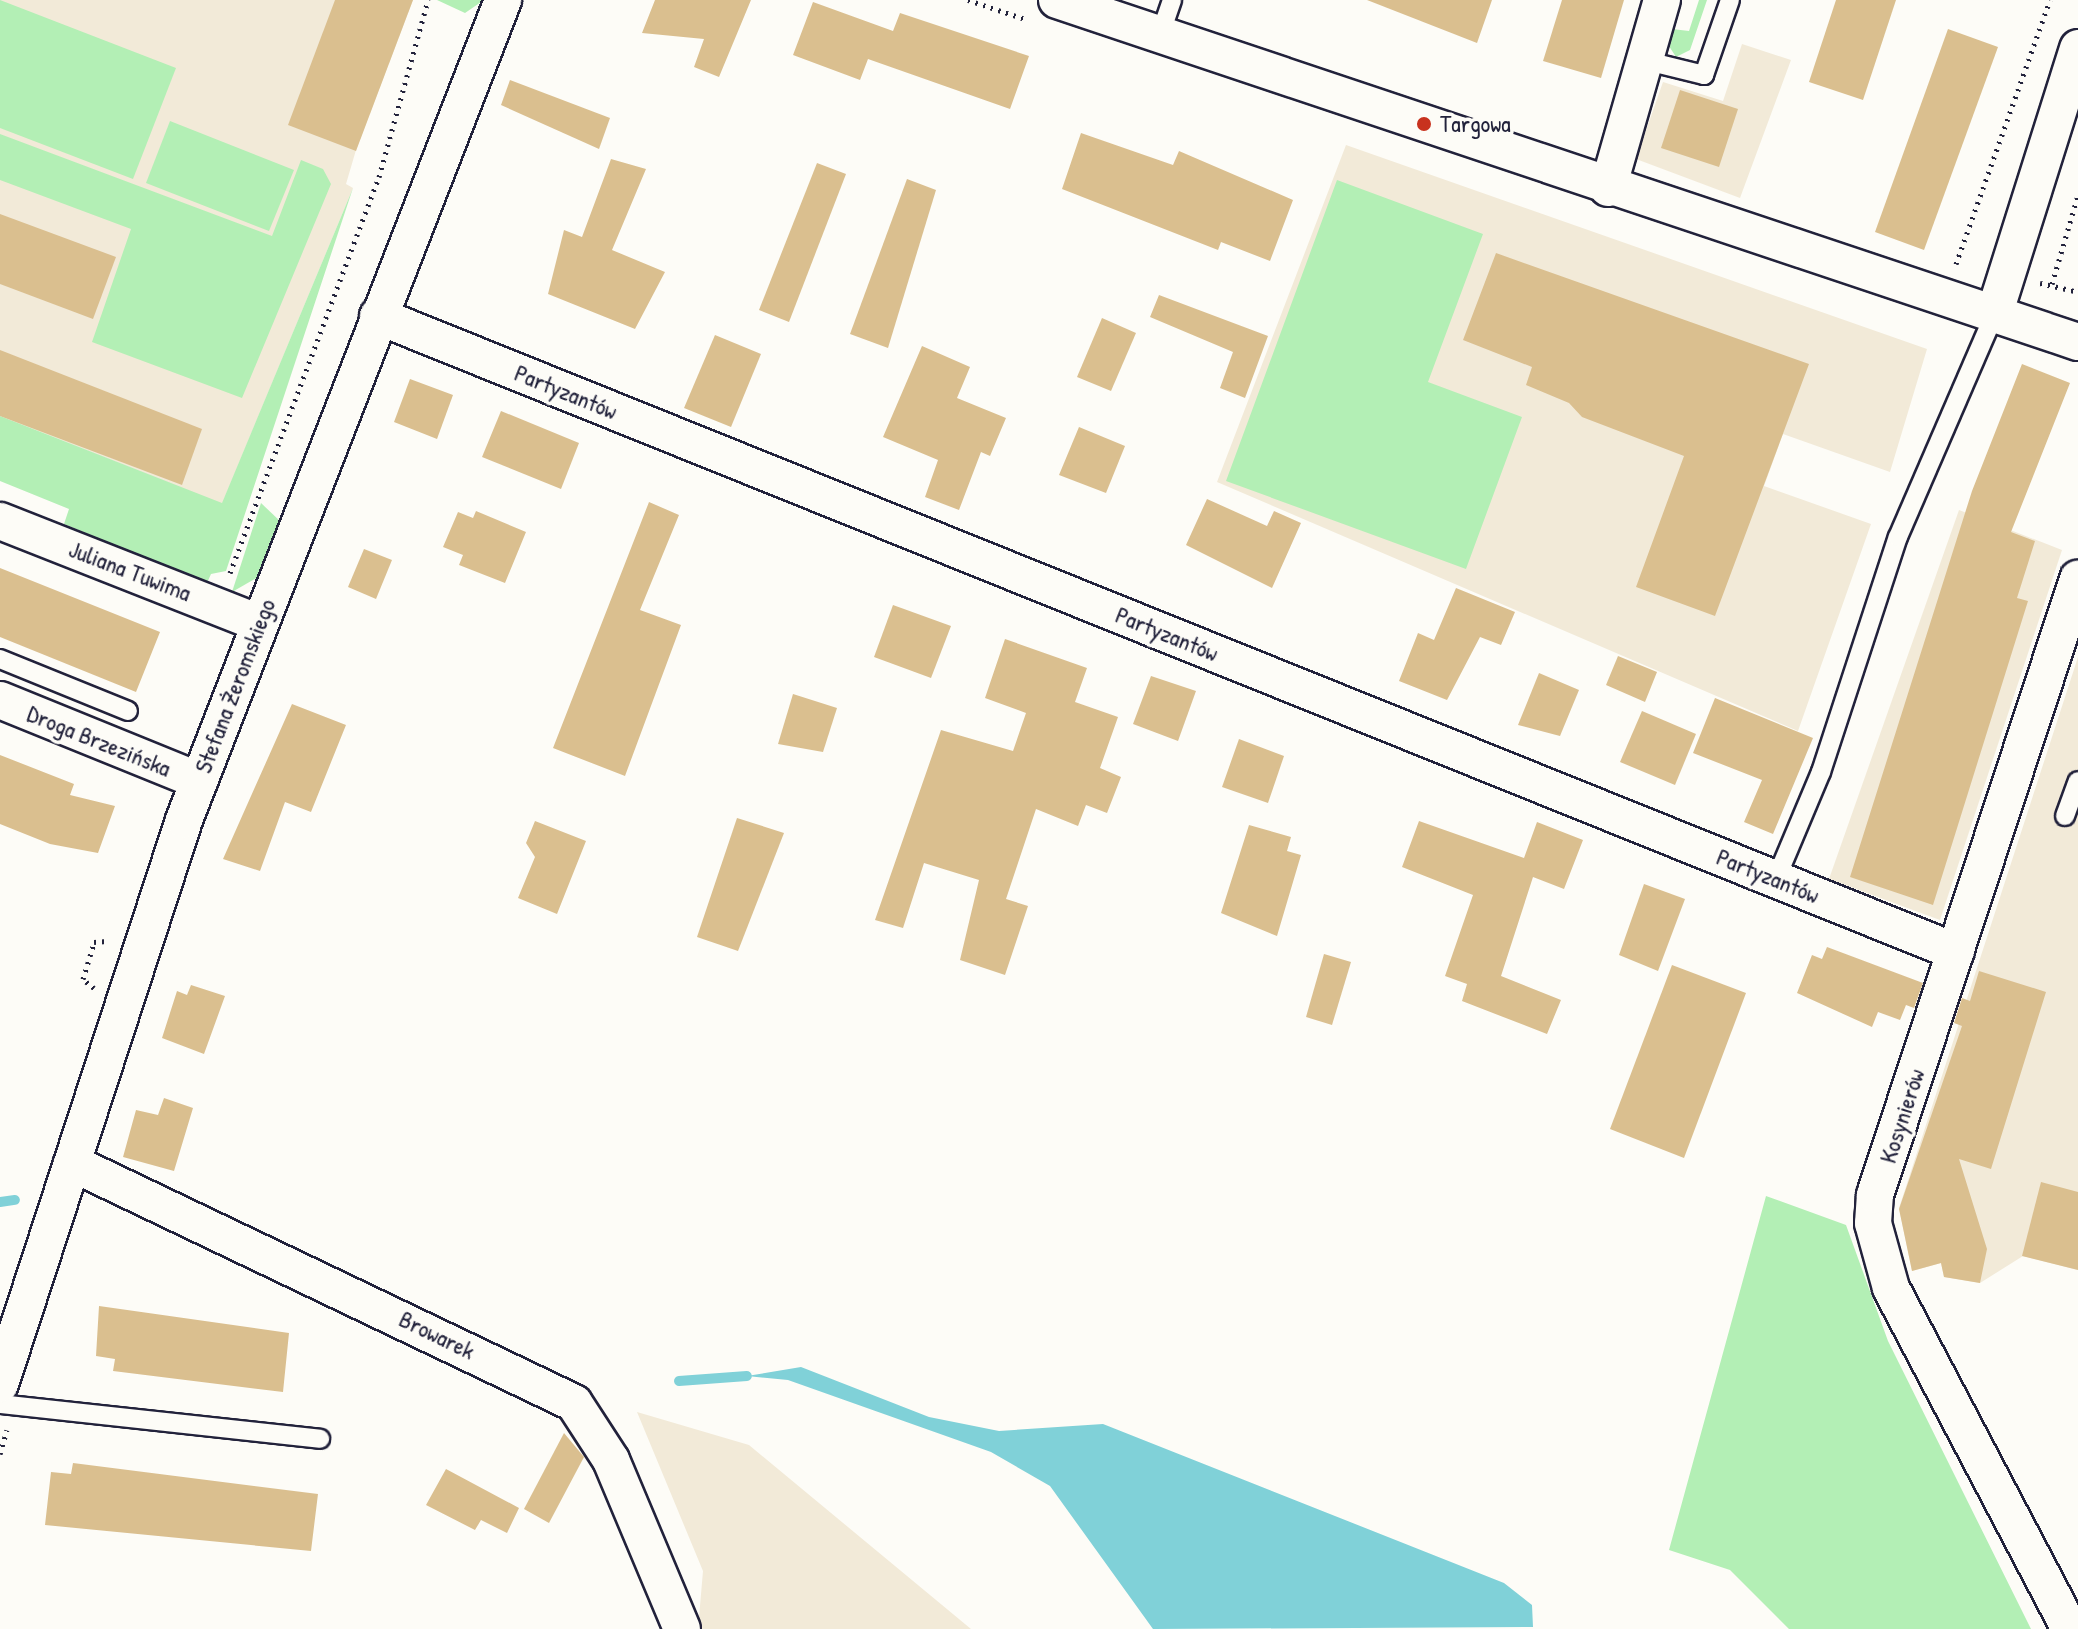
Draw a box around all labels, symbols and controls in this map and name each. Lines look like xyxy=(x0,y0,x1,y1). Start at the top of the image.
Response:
place label: Targowa xyxy=(1440,110,1511,138)
marker: Targowa xyxy=(1415,115,1433,133)
street label: Partyzantów xyxy=(510,358,622,426)
street label: Juliana Tuwima xyxy=(65,535,195,607)
street label: Stefana Żeromskiego xyxy=(189,595,281,777)
street label: Partyzantów xyxy=(1111,600,1223,668)
street label: Droga Brzezińska xyxy=(23,699,175,783)
street label: Partyzantów xyxy=(1712,842,1824,910)
street label: Kosynierów xyxy=(1873,1065,1931,1167)
street label: Browarek xyxy=(395,1304,479,1366)

